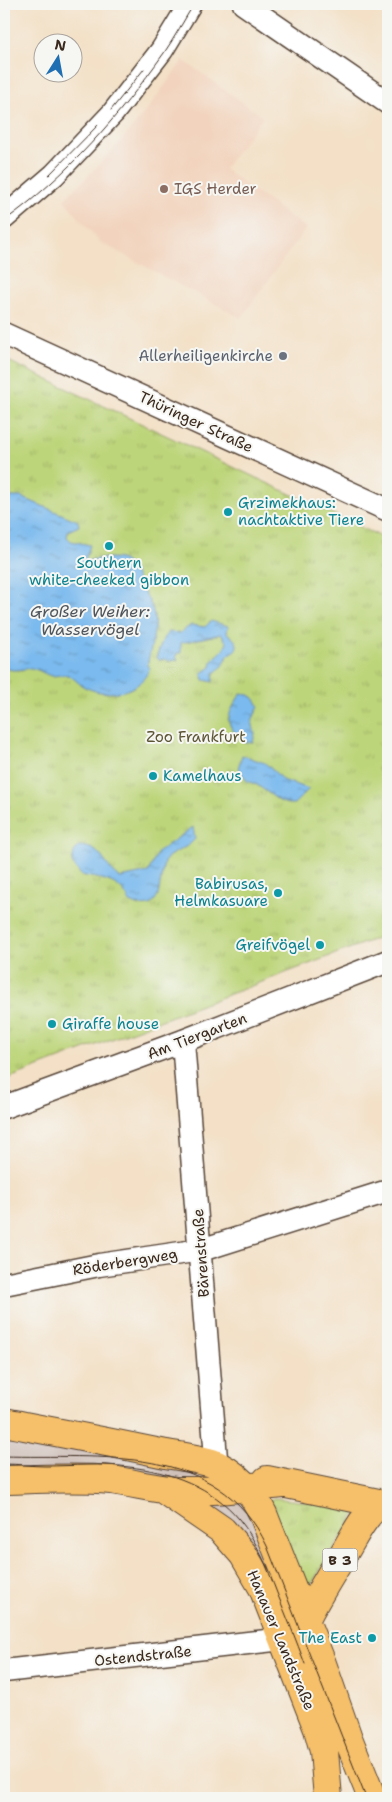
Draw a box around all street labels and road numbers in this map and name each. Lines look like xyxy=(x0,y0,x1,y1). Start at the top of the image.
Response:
street label: Thüringer Straße xyxy=(136,387,256,457)
street label: Am Tiergarten xyxy=(144,1008,250,1064)
street label: Bärenstraße xyxy=(188,1208,214,1298)
street label: Röderbergweg xyxy=(71,1244,179,1280)
road number: B 3 xyxy=(322,1548,358,1572)
street label: Hanauer Landstraße xyxy=(242,1567,320,1713)
street label: Ostendstraße xyxy=(93,1641,193,1671)

